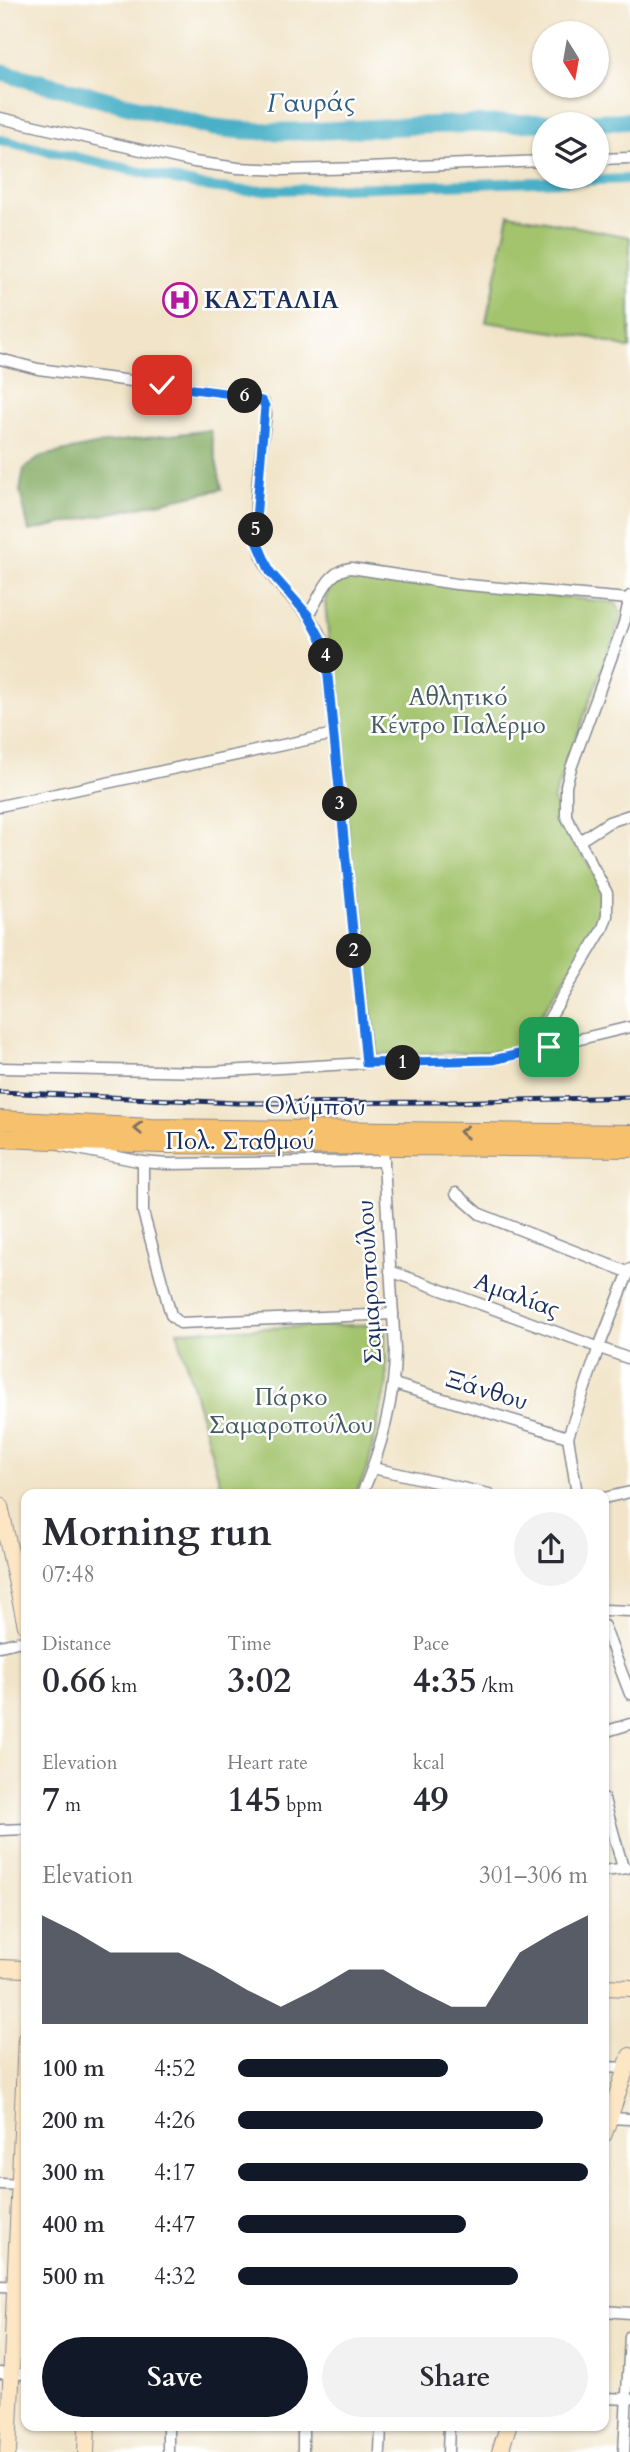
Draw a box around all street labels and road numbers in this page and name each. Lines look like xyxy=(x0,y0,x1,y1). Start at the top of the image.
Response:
street label: Ολύμπου xyxy=(264,1089,366,1124)
street label: Πολ. Σταθμού xyxy=(165,1125,315,1158)
street label: Σαμαροπούλου xyxy=(349,1199,390,1365)
street label: Αμαλίας xyxy=(470,1265,564,1326)
street label: Ξάνθου xyxy=(442,1362,532,1419)

